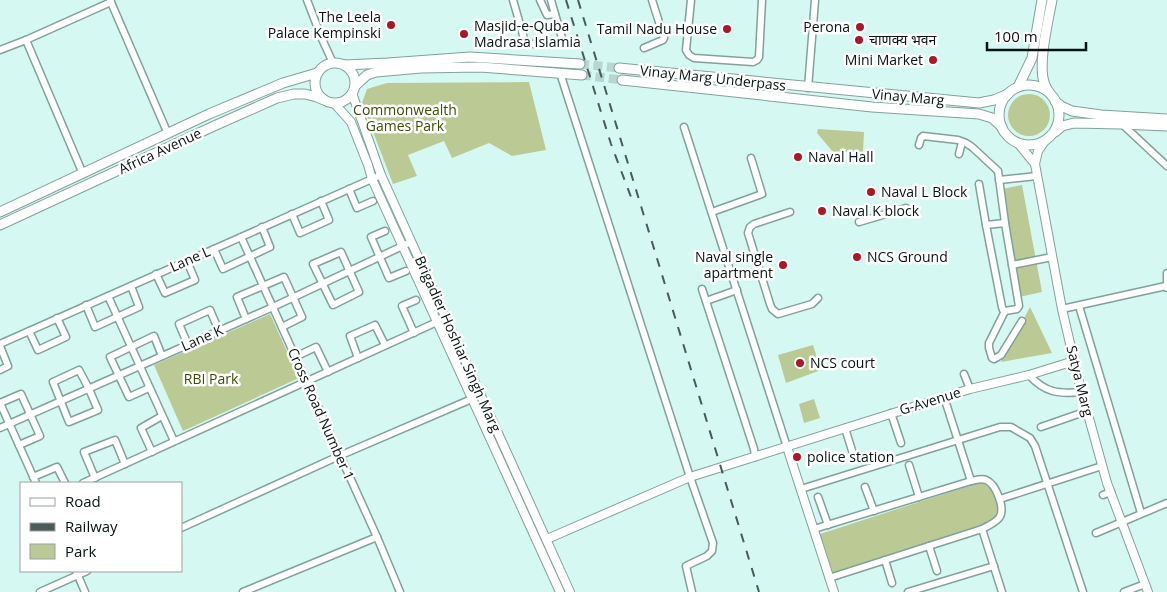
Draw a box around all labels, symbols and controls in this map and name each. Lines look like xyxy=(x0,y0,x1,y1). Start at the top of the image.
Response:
place label: The Leela Palace Kempinski xyxy=(268,7,381,42)
place label: Masjid-e-Quba Madrasa Islamia xyxy=(474,16,581,51)
place label: Perona xyxy=(803,17,850,36)
marker: The Leela Palace Kempinski xyxy=(385,19,397,31)
place label: Tamil Nadu House xyxy=(597,19,717,38)
scale bar xyxy=(987,20,1086,52)
marker: Perona xyxy=(854,21,866,33)
marker: Tamil Nadu House xyxy=(721,23,733,35)
text: 100 m xyxy=(994,26,1038,46)
marker: Masjid-e-Quba Madrasa Islamia xyxy=(458,28,470,40)
place label: चाणक्य भवन xyxy=(869,30,937,49)
marker: चाणक्य भवन xyxy=(853,34,865,46)
place label: Mini Market xyxy=(845,50,923,69)
marker: Mini Market xyxy=(927,54,939,66)
street label: Vinay Marg Underpass xyxy=(639,60,787,95)
street label: Vinay Marg xyxy=(871,84,945,109)
park label: Commonwealth Games Park xyxy=(353,100,457,135)
street label: Africa Avenue xyxy=(115,123,205,178)
place label: Naval Hall xyxy=(808,147,873,166)
marker: Naval Hall xyxy=(792,151,804,163)
place label: Naval L Block xyxy=(881,182,968,201)
marker: Naval L Block xyxy=(865,186,877,198)
place label: Naval K block xyxy=(832,201,920,220)
marker: Naval K block xyxy=(816,205,828,217)
street label: Lane L xyxy=(167,241,213,276)
place label: Naval single apartment xyxy=(695,247,773,282)
place label: NCS Ground xyxy=(867,247,948,266)
marker: NCS Ground xyxy=(851,251,863,263)
street label: Brigadier Hoshiar Singh Marg xyxy=(411,253,506,435)
marker: Naval single apartment xyxy=(777,259,789,271)
street label: Lane K xyxy=(178,320,226,355)
street label: Satya Marg xyxy=(1062,343,1099,419)
street label: Cross Road Number 1 xyxy=(284,345,359,483)
place label: NCS court xyxy=(810,353,875,372)
marker: NCS court xyxy=(794,357,806,369)
park label: RBI Park xyxy=(184,369,239,388)
street label: G-Avenue xyxy=(897,382,963,419)
place label: police station xyxy=(807,447,894,466)
marker: police station xyxy=(791,451,803,463)
legend xyxy=(20,482,182,572)
text: Road xyxy=(65,491,101,511)
text: Railway xyxy=(65,516,118,536)
text: Park xyxy=(65,541,96,561)

